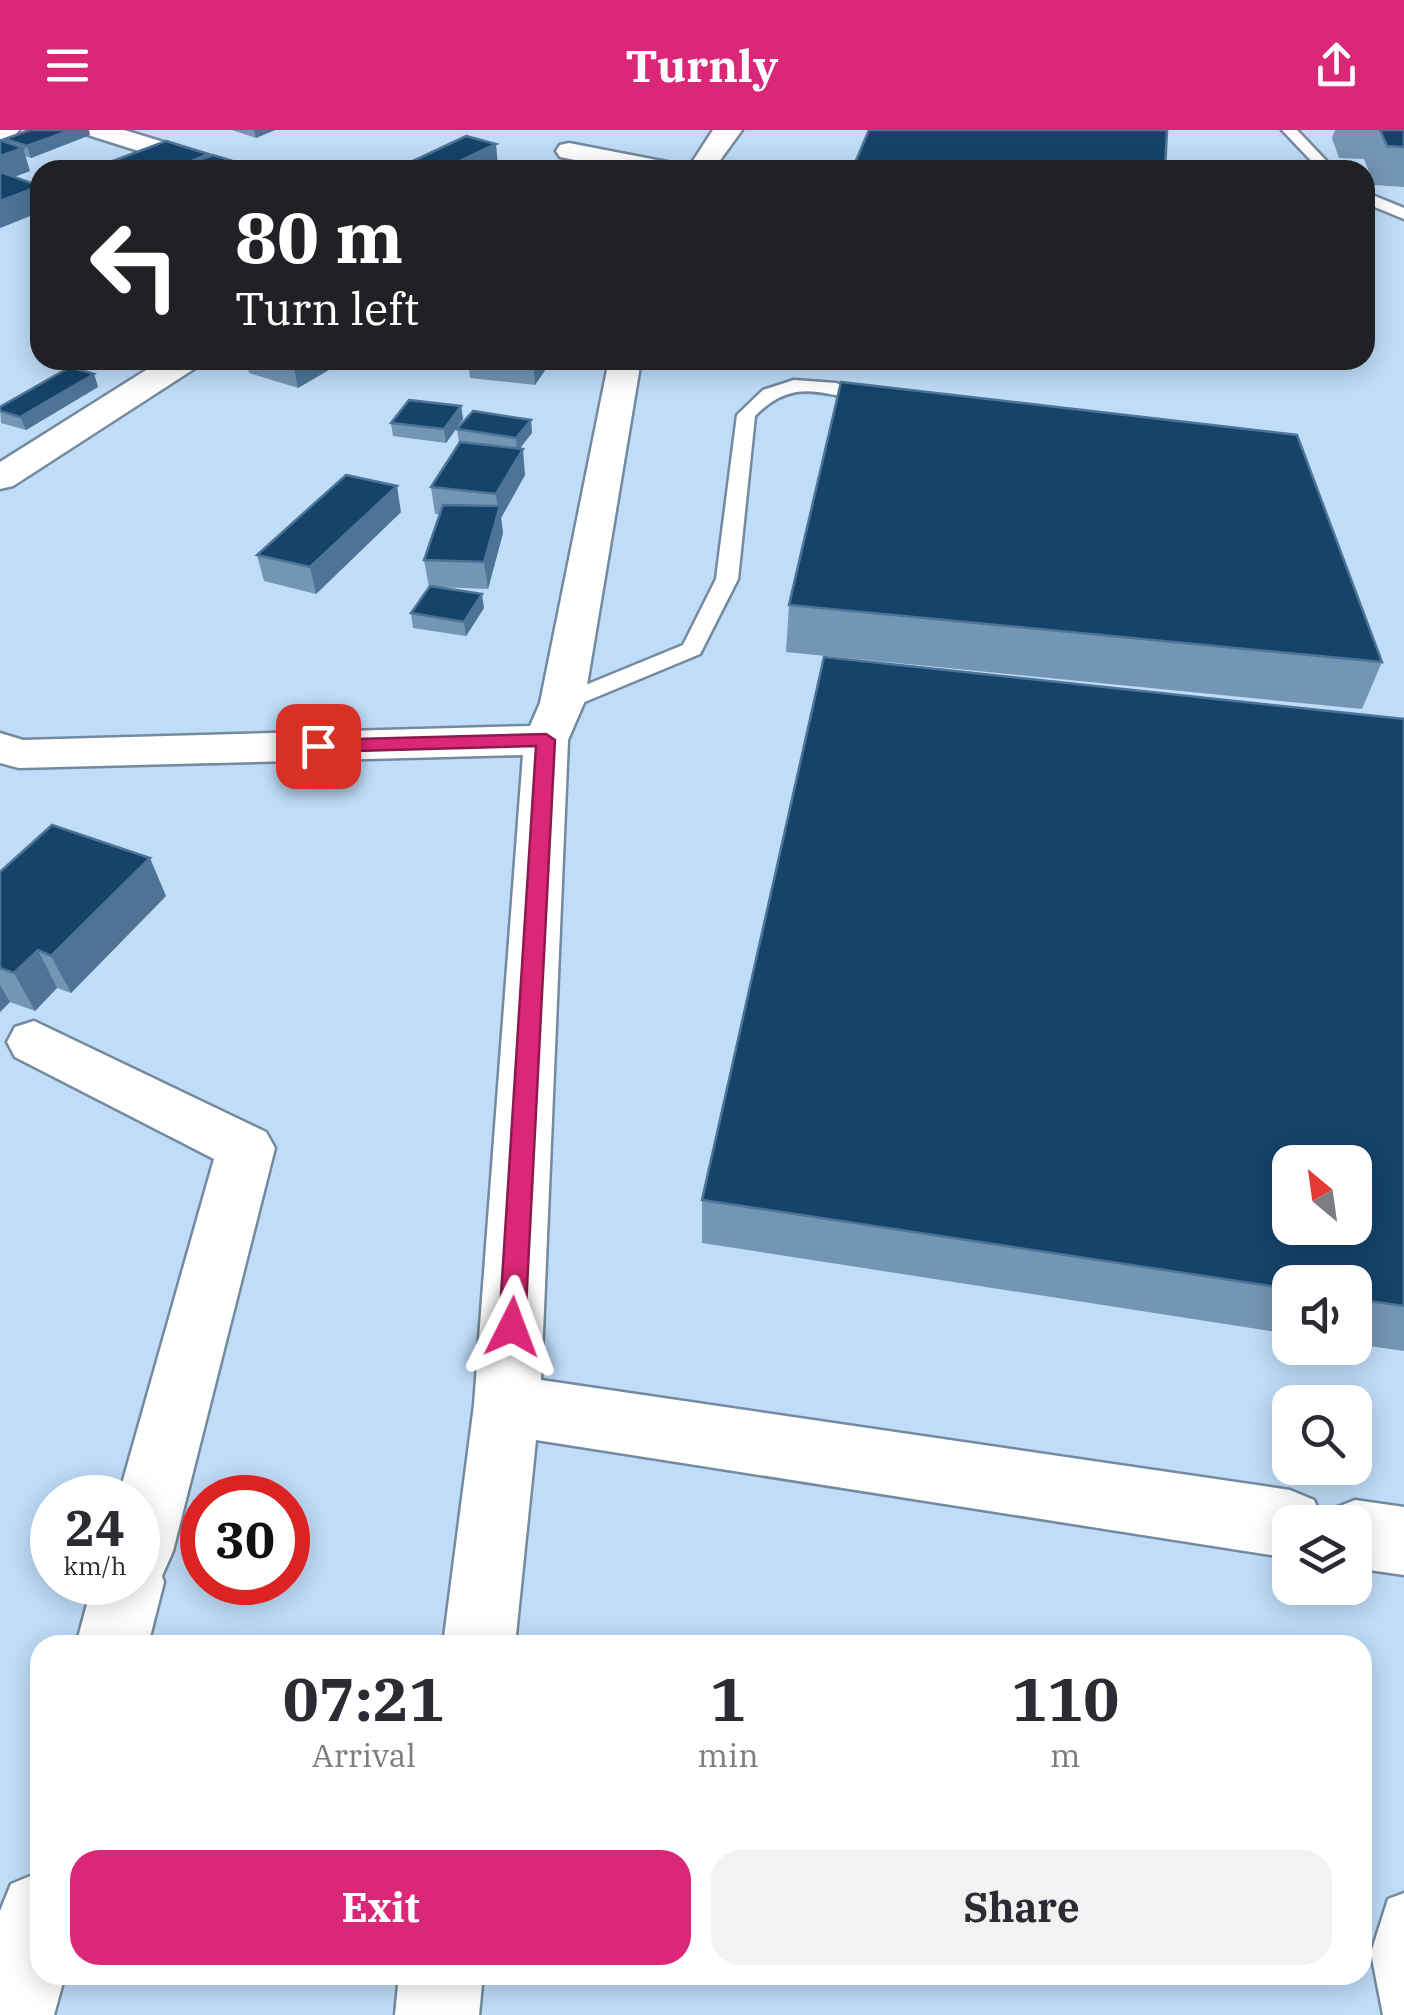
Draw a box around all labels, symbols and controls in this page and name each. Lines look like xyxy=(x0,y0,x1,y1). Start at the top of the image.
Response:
text: Turnly xyxy=(626,36,778,94)
icon: menu xyxy=(40,38,95,93)
icon: share xyxy=(1309,38,1364,93)
text: 80 m xyxy=(235,191,403,282)
icon: left xyxy=(70,200,200,330)
text: Turn left xyxy=(235,279,419,337)
pin xyxy=(276,704,361,789)
icon: arrive xyxy=(291,719,346,774)
north arrow xyxy=(1272,1145,1372,1245)
map controls xyxy=(1272,1145,1372,1605)
button: sound xyxy=(1272,1265,1372,1365)
position arrow xyxy=(460,1275,564,1379)
button: search xyxy=(1272,1385,1372,1485)
speed limit sign: 30 xyxy=(180,1475,310,1605)
text: 24 xyxy=(65,1495,125,1560)
button: layers xyxy=(1272,1505,1372,1605)
text: km/h xyxy=(63,1549,127,1582)
text: 07:21 xyxy=(283,1659,445,1738)
text: 1 xyxy=(710,1659,746,1738)
text: 110 xyxy=(1011,1659,1119,1738)
text: Arrival xyxy=(312,1734,416,1776)
text: min xyxy=(698,1734,759,1776)
text: m xyxy=(1050,1734,1081,1776)
button: Exit xyxy=(70,1850,691,1965)
button: Share xyxy=(711,1850,1332,1965)

